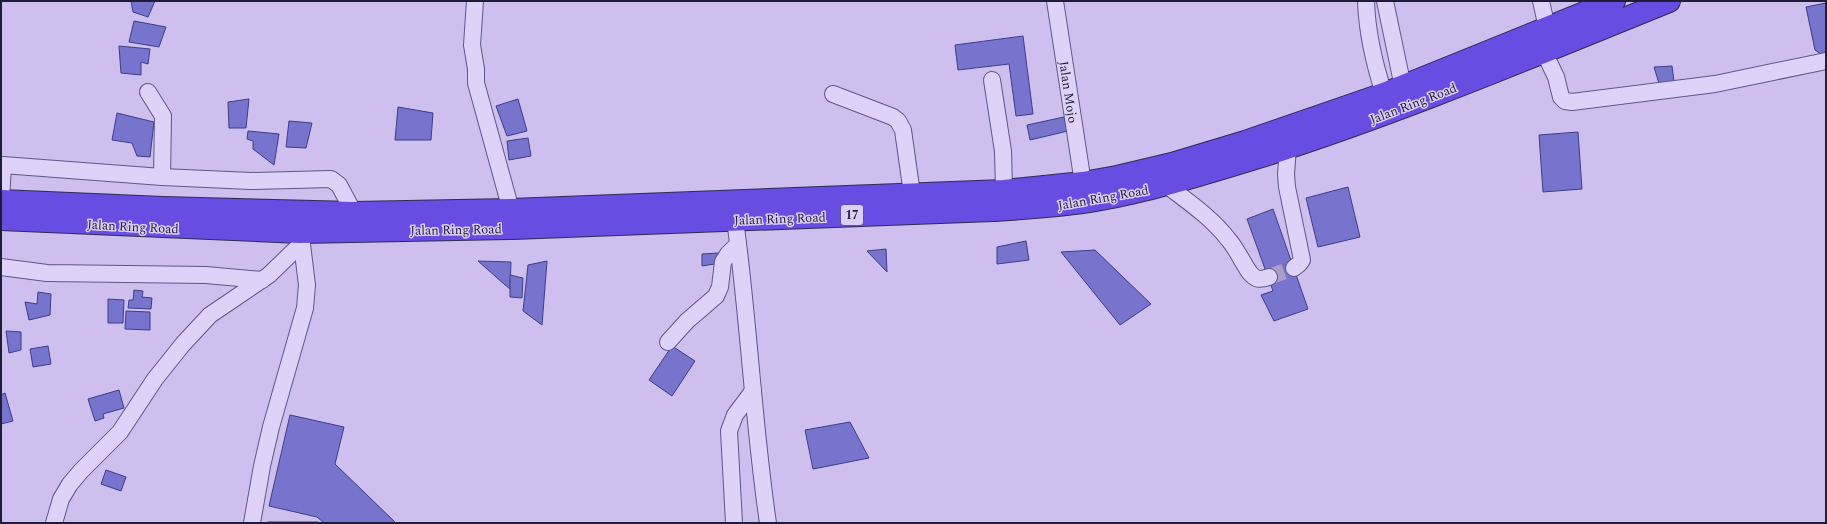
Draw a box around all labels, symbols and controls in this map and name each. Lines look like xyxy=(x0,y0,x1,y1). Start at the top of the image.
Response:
street label: Jalan Mojo xyxy=(1053,60,1083,125)
street label: Jalan Ring Road xyxy=(1367,78,1460,130)
street label: Jalan Ring Road xyxy=(1056,180,1150,216)
road number: 17 xyxy=(841,205,863,225)
street label: Jalan Ring Road xyxy=(734,207,826,231)
street label: Jalan Ring Road xyxy=(87,215,179,239)
street label: Jalan Ring Road xyxy=(410,219,502,241)

